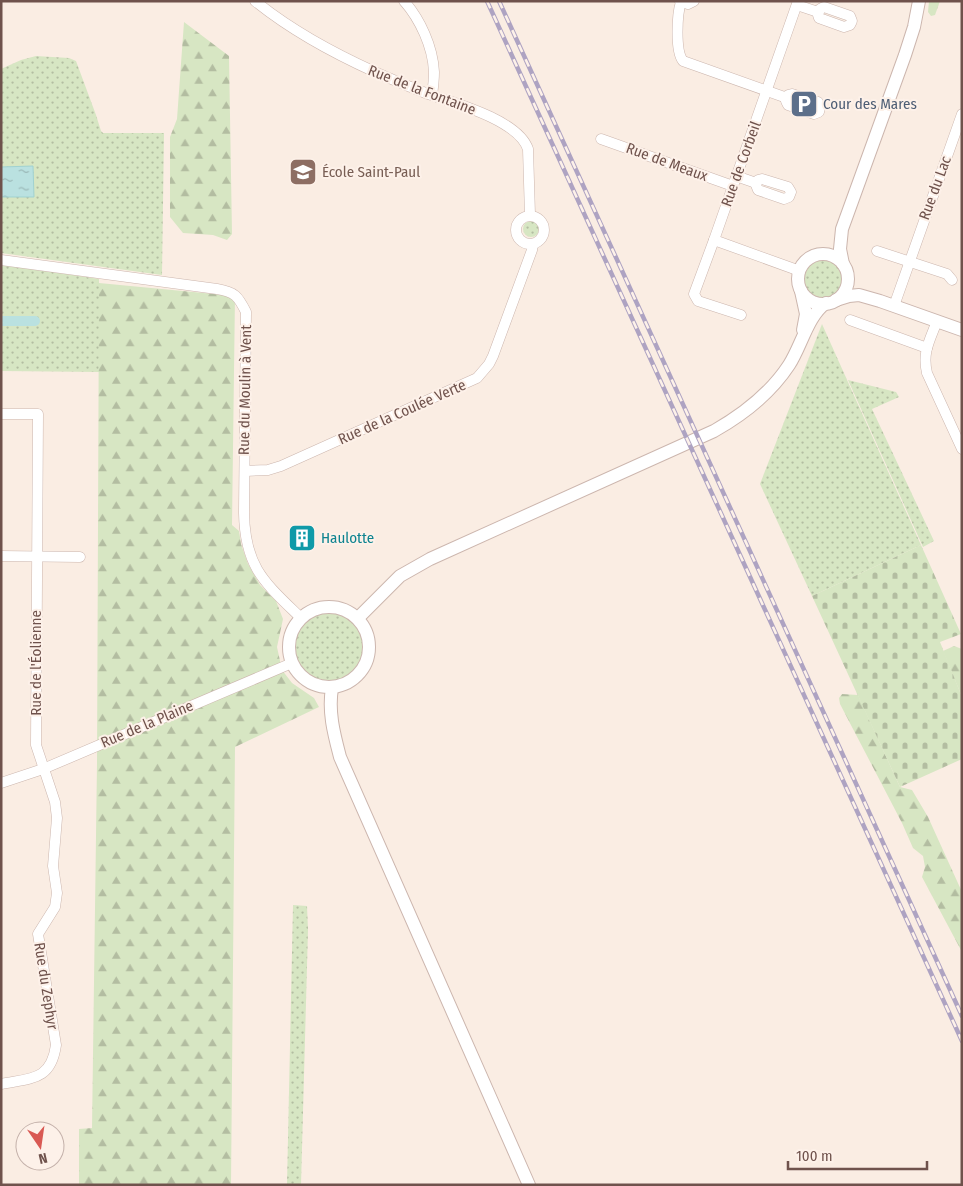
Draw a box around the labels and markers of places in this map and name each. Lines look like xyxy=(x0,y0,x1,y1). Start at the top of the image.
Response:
parking icon: Cour des Mares xyxy=(789,89,819,119)
place label: Cour des Mares xyxy=(823,95,917,113)
school or university icon: École Saint-Paul xyxy=(288,157,318,187)
place label: École Saint-Paul xyxy=(322,163,420,181)
building icon: Haulotte xyxy=(287,523,317,553)
place label: Haulotte xyxy=(321,529,374,547)

